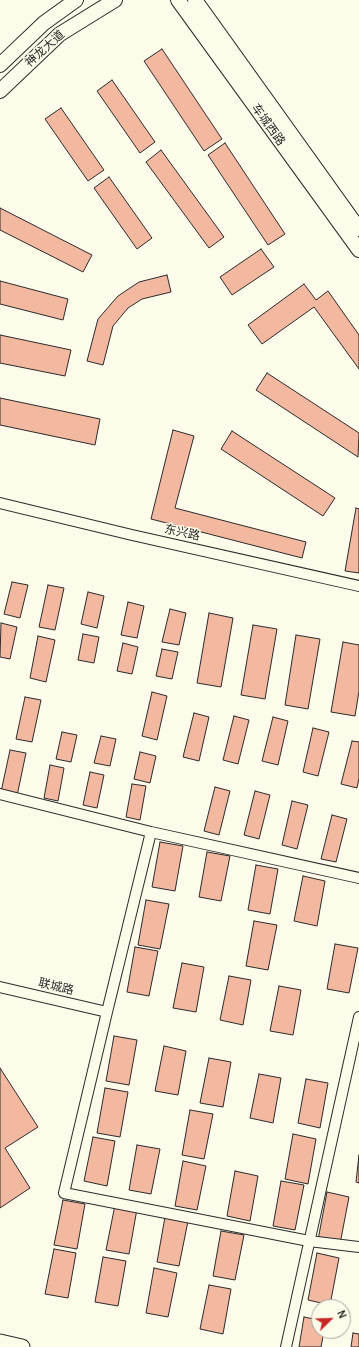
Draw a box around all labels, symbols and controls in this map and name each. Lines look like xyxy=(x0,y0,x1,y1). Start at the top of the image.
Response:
street label: 神龙大道 xyxy=(22,28,68,70)
street label: 车城西路 xyxy=(248,101,288,149)
street label: 东兴路 xyxy=(163,522,201,544)
street label: 联城路 xyxy=(37,976,75,998)
north arrow xyxy=(311,1299,351,1339)
text: N xyxy=(334,1308,349,1321)

